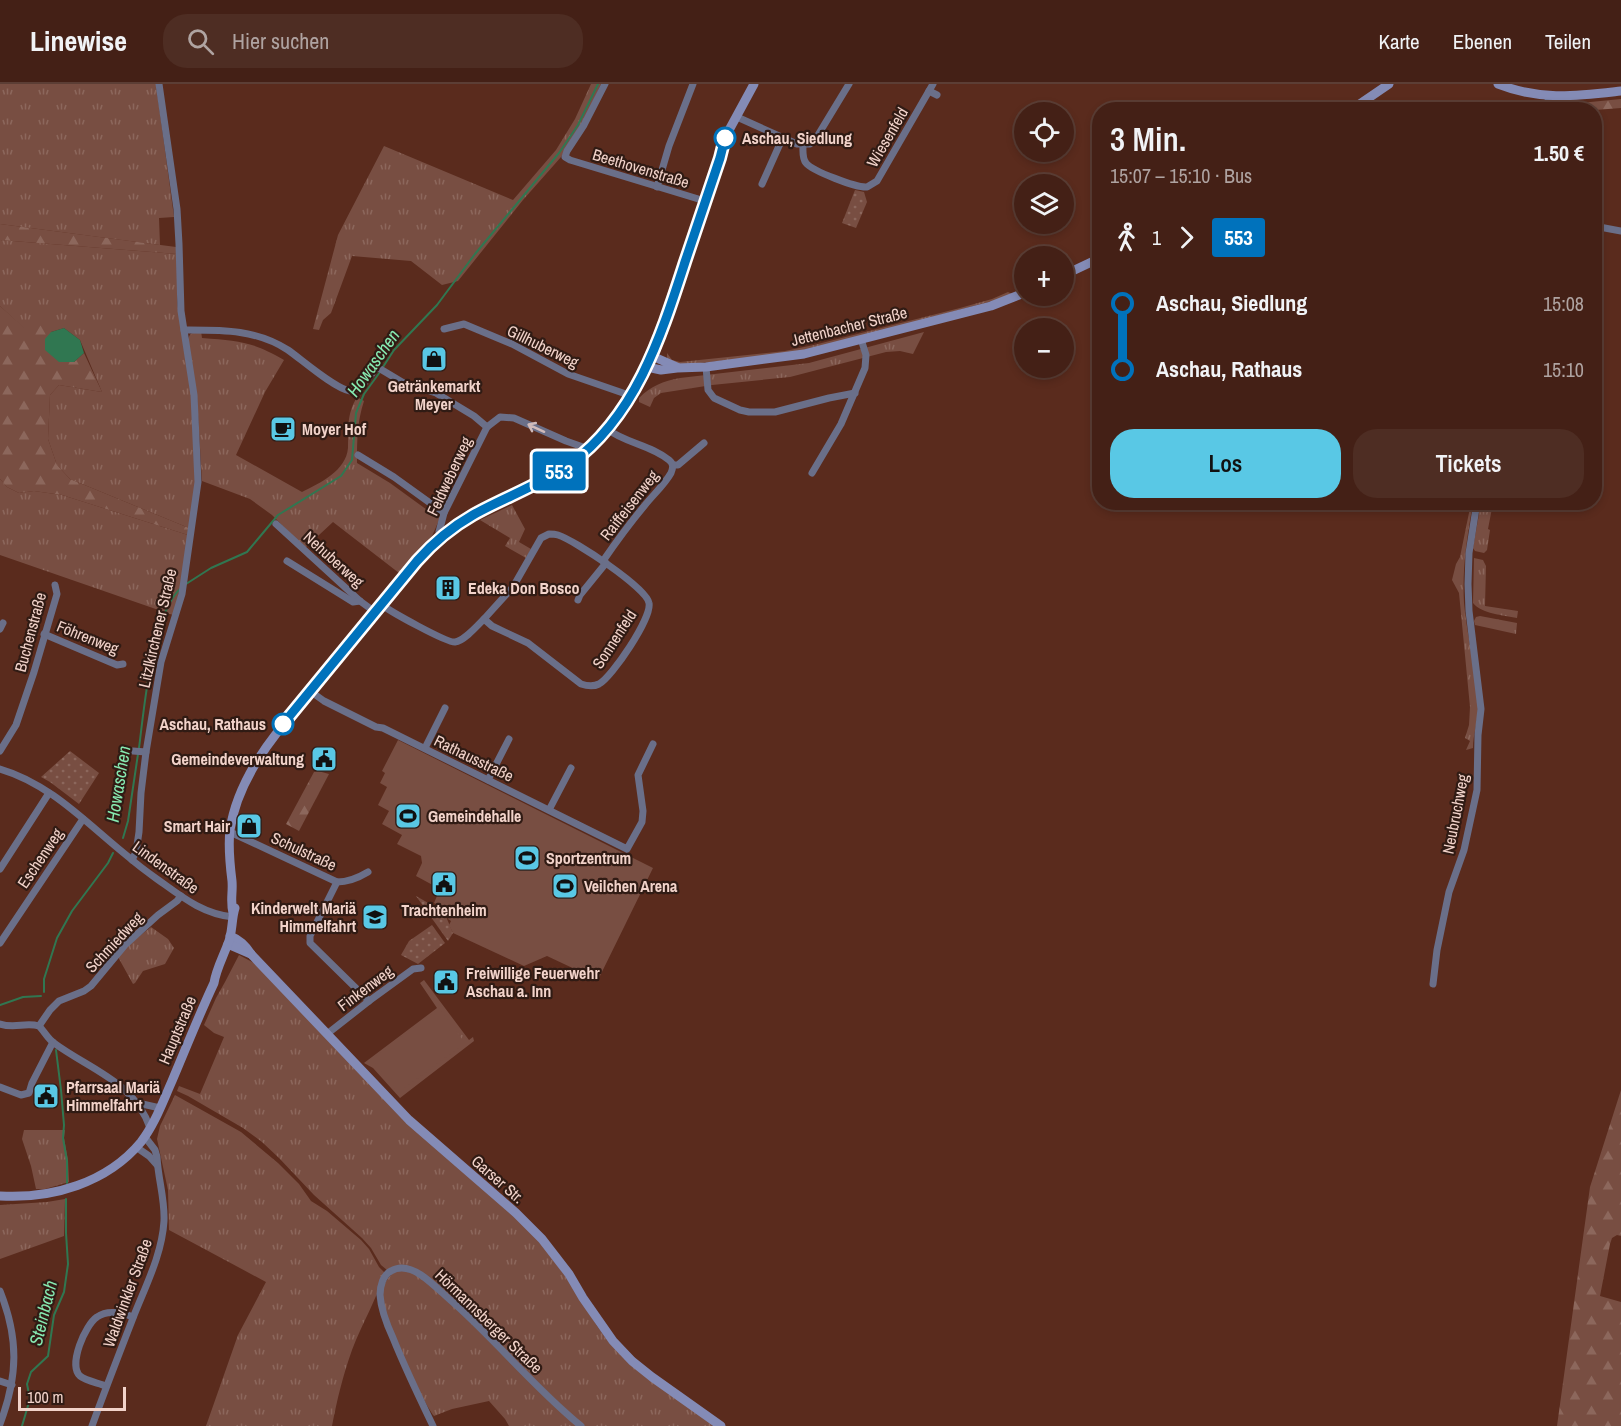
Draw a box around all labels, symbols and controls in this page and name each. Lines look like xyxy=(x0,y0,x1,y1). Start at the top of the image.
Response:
search box xyxy=(163,14,583,68)
text: Linewise xyxy=(30,22,127,60)
icon: search xyxy=(184,25,217,58)
text: Hier suchen xyxy=(232,26,329,56)
text: Karte xyxy=(1379,27,1420,56)
text: Ebenen xyxy=(1453,27,1512,56)
text: Teilen xyxy=(1545,27,1591,56)
map controls xyxy=(1014,102,1074,378)
button: locate xyxy=(1014,102,1074,162)
street label: Wiesenfeld xyxy=(861,103,913,171)
text: 3 Min. xyxy=(1110,117,1186,161)
marker: Aschau, Siedlung xyxy=(714,127,736,149)
place label: Aschau, Siedlung xyxy=(742,127,852,149)
text: 1.50 € xyxy=(1534,138,1584,168)
street label: Beethovenstraße xyxy=(590,143,692,193)
text: 15:07 – 15:10 · Bus xyxy=(1110,162,1252,189)
button: layers xyxy=(1014,174,1074,234)
icon: walk xyxy=(1110,221,1143,254)
icon: forward xyxy=(1170,221,1203,254)
text: 553 xyxy=(1224,223,1253,252)
text: 1 xyxy=(1152,224,1161,251)
button: + xyxy=(1014,246,1074,306)
text: Aschau, Siedlung xyxy=(1156,288,1307,318)
text: 15:08 xyxy=(1543,290,1584,317)
street label: Jettenbacher Straße xyxy=(789,301,909,351)
button: − xyxy=(1014,318,1074,378)
street label: Gillhuberweg xyxy=(503,319,583,373)
water label: Howaschen xyxy=(341,324,405,402)
shop icon: Getränkemarkt Meyer xyxy=(419,344,449,374)
text: Aschau, Rathaus xyxy=(1156,354,1302,384)
text: 15:10 xyxy=(1543,356,1584,383)
place label: Getränkemarkt Meyer xyxy=(388,375,481,415)
cafe icon: Moyer Hof xyxy=(268,414,298,444)
place label: Moyer Hof xyxy=(302,418,367,440)
one-way arrow xyxy=(528,422,546,433)
button: Los xyxy=(1110,429,1341,498)
button: Tickets xyxy=(1353,429,1584,498)
street label: Feldweberweg xyxy=(421,432,477,519)
line badge: 553 xyxy=(524,452,594,490)
text: 553 xyxy=(545,457,573,486)
street label: Raiffeisenweg xyxy=(595,465,664,545)
street label: Nehuberweg xyxy=(299,526,370,593)
street label: Litzlkirchener Straße xyxy=(133,566,181,690)
building icon: Edeka Don Bosco xyxy=(433,573,463,603)
place label: Edeka Don Bosco xyxy=(468,577,580,599)
street label: Buchenstraße xyxy=(9,590,51,674)
street label: Sonnenfeld xyxy=(587,605,641,673)
street label: Föhrenweg xyxy=(54,615,123,660)
place label: Aschau, Rathaus xyxy=(160,713,266,735)
marker: Aschau, Rathaus xyxy=(272,713,294,735)
street label: Rathausstraße xyxy=(431,729,517,787)
water label: Howaschen xyxy=(100,744,136,824)
public building icon: Gemeindeverwaltung xyxy=(309,744,339,774)
place label: Gemeindeverwaltung xyxy=(171,748,304,770)
street label: Neubruchweg xyxy=(1436,771,1474,856)
sports icon: Gemeindehalle xyxy=(393,801,423,831)
place label: Gemeindehalle xyxy=(428,805,521,827)
shop icon: Smart Hair xyxy=(234,811,264,841)
place label: Smart Hair xyxy=(164,815,231,837)
street label: Eschenweg xyxy=(12,823,68,892)
street label: Schulstraße xyxy=(268,826,340,876)
street label: Lindenstraße xyxy=(128,835,204,899)
sports icon: Sportzentrum xyxy=(512,843,542,873)
place label: Sportzentrum xyxy=(546,847,631,869)
public building icon: Trachtenheim xyxy=(429,869,459,899)
sports icon: Veilchen Arena xyxy=(550,871,580,901)
place label: Veilchen Arena xyxy=(584,875,678,897)
place label: Kinderwelt Mariä Himmelfahrt xyxy=(251,897,357,937)
place label: Trachtenheim xyxy=(401,899,487,921)
school or university icon: Kinderwelt Mariä Himmelfahrt xyxy=(360,902,390,932)
street label: Schmiedweg xyxy=(80,906,148,977)
street label: Finkenweg xyxy=(333,959,398,1016)
place label: Freiwillige Feuerwehr Aschau a. Inn xyxy=(466,962,600,1002)
public building icon: Freiwillige Feuerwehr Aschau a. Inn xyxy=(431,967,461,997)
street label: Hauptstraße xyxy=(153,992,201,1068)
place label: Pfarrsaal Mariä Himmelfahrt xyxy=(66,1076,161,1116)
public building icon: Pfarrsaal Mariä Himmelfahrt xyxy=(31,1081,61,1111)
street label: Garser Str. xyxy=(467,1150,529,1208)
street label: Waldwinkler Straße xyxy=(97,1236,157,1350)
street label: Hörmannsberger Straße xyxy=(430,1264,548,1378)
water label: Steinbach xyxy=(23,1278,63,1348)
scale bar xyxy=(18,1384,126,1412)
text: 100 m xyxy=(27,1386,63,1408)

